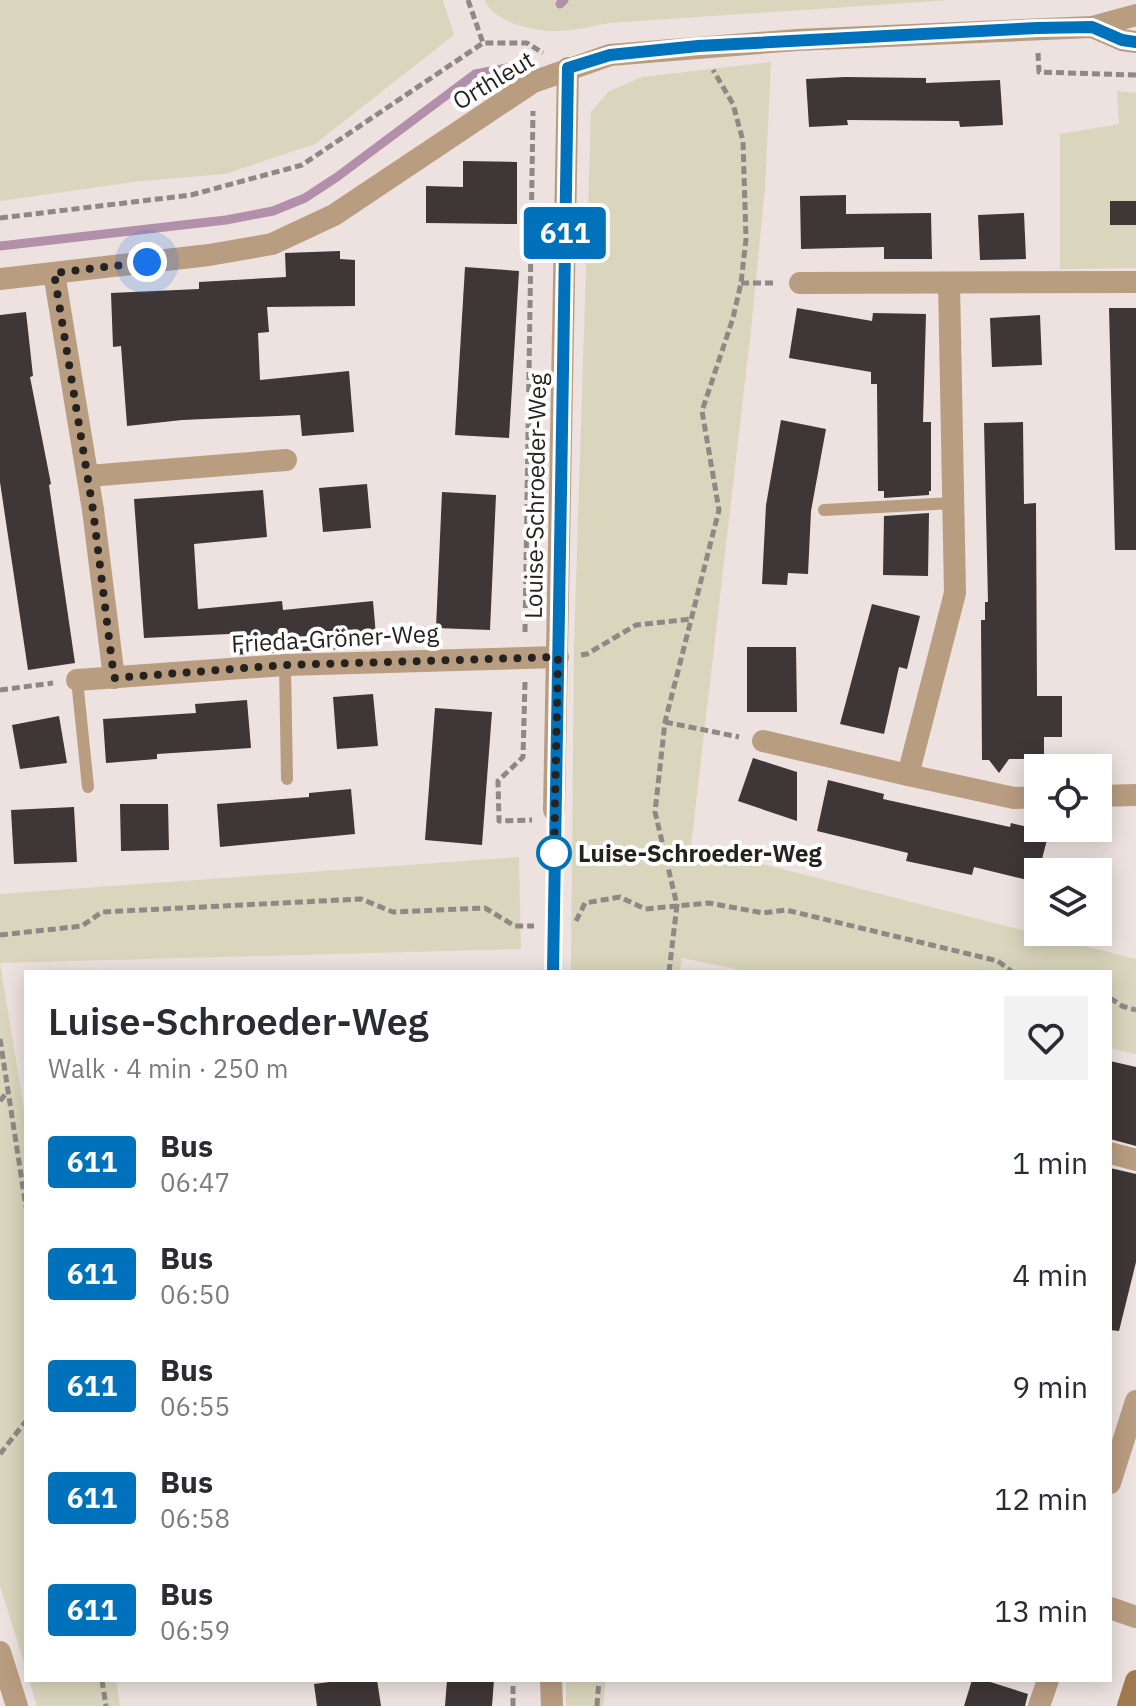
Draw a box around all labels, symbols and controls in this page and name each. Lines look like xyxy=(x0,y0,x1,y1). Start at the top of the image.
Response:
street label: Orthleut xyxy=(446,43,540,117)
line badge: 611 xyxy=(519,207,611,259)
text: 611 xyxy=(540,214,590,251)
your location xyxy=(127,242,167,282)
street label: Louise-Schroeder-Weg xyxy=(517,373,553,619)
street label: Frieda-Gröner-Weg xyxy=(230,617,440,659)
map controls xyxy=(1024,754,1112,946)
button: locate xyxy=(1024,754,1112,842)
marker: Luise-Schroeder-Weg xyxy=(537,836,571,870)
place label: Luise-Schroeder-Weg xyxy=(578,837,823,869)
button: layers xyxy=(1024,858,1112,946)
text: Luise-Schroeder-Weg xyxy=(48,996,429,1045)
button: heart xyxy=(1004,996,1088,1080)
text: Walk · 4 min · 250 m xyxy=(48,1051,288,1085)
text: Bus xyxy=(160,1126,213,1165)
text: 611 xyxy=(67,1143,117,1180)
text: 1 min xyxy=(1012,1143,1088,1182)
text: 06:47 xyxy=(160,1165,230,1199)
text: Bus xyxy=(160,1238,213,1277)
text: 611 xyxy=(67,1255,117,1292)
text: 4 min xyxy=(1012,1255,1088,1294)
text: 06:50 xyxy=(160,1277,230,1311)
text: Bus xyxy=(160,1350,213,1389)
text: 611 xyxy=(67,1367,117,1404)
text: 9 min xyxy=(1012,1367,1088,1406)
text: 06:55 xyxy=(160,1389,230,1423)
text: Bus xyxy=(160,1462,213,1501)
text: 611 xyxy=(67,1479,117,1516)
text: 12 min xyxy=(994,1479,1088,1518)
text: 06:58 xyxy=(160,1501,230,1535)
text: Bus xyxy=(160,1574,213,1613)
text: 611 xyxy=(67,1591,117,1628)
text: 13 min xyxy=(994,1591,1088,1630)
text: 06:59 xyxy=(160,1613,230,1647)

